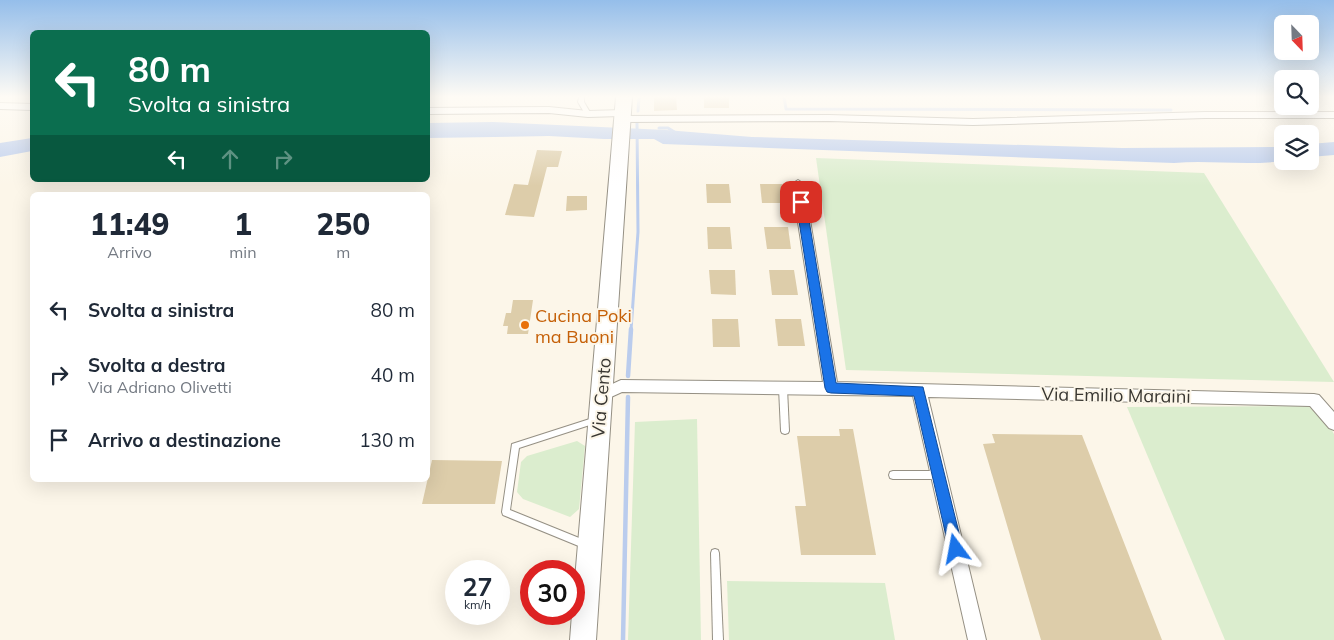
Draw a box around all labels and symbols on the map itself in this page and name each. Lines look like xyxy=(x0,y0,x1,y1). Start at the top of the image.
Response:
north arrow xyxy=(1274,15,1319,60)
pin xyxy=(780,181,822,223)
place label: Cucina Poki ma Buoni xyxy=(535,304,632,348)
marker: Cucina Poki ma Buoni xyxy=(519,319,531,331)
street label: Via Cento xyxy=(586,357,616,439)
street label: Via Emilio Maraini xyxy=(1041,382,1191,408)
position arrow xyxy=(929,522,981,574)
speed limit sign: 30 xyxy=(520,560,585,625)

